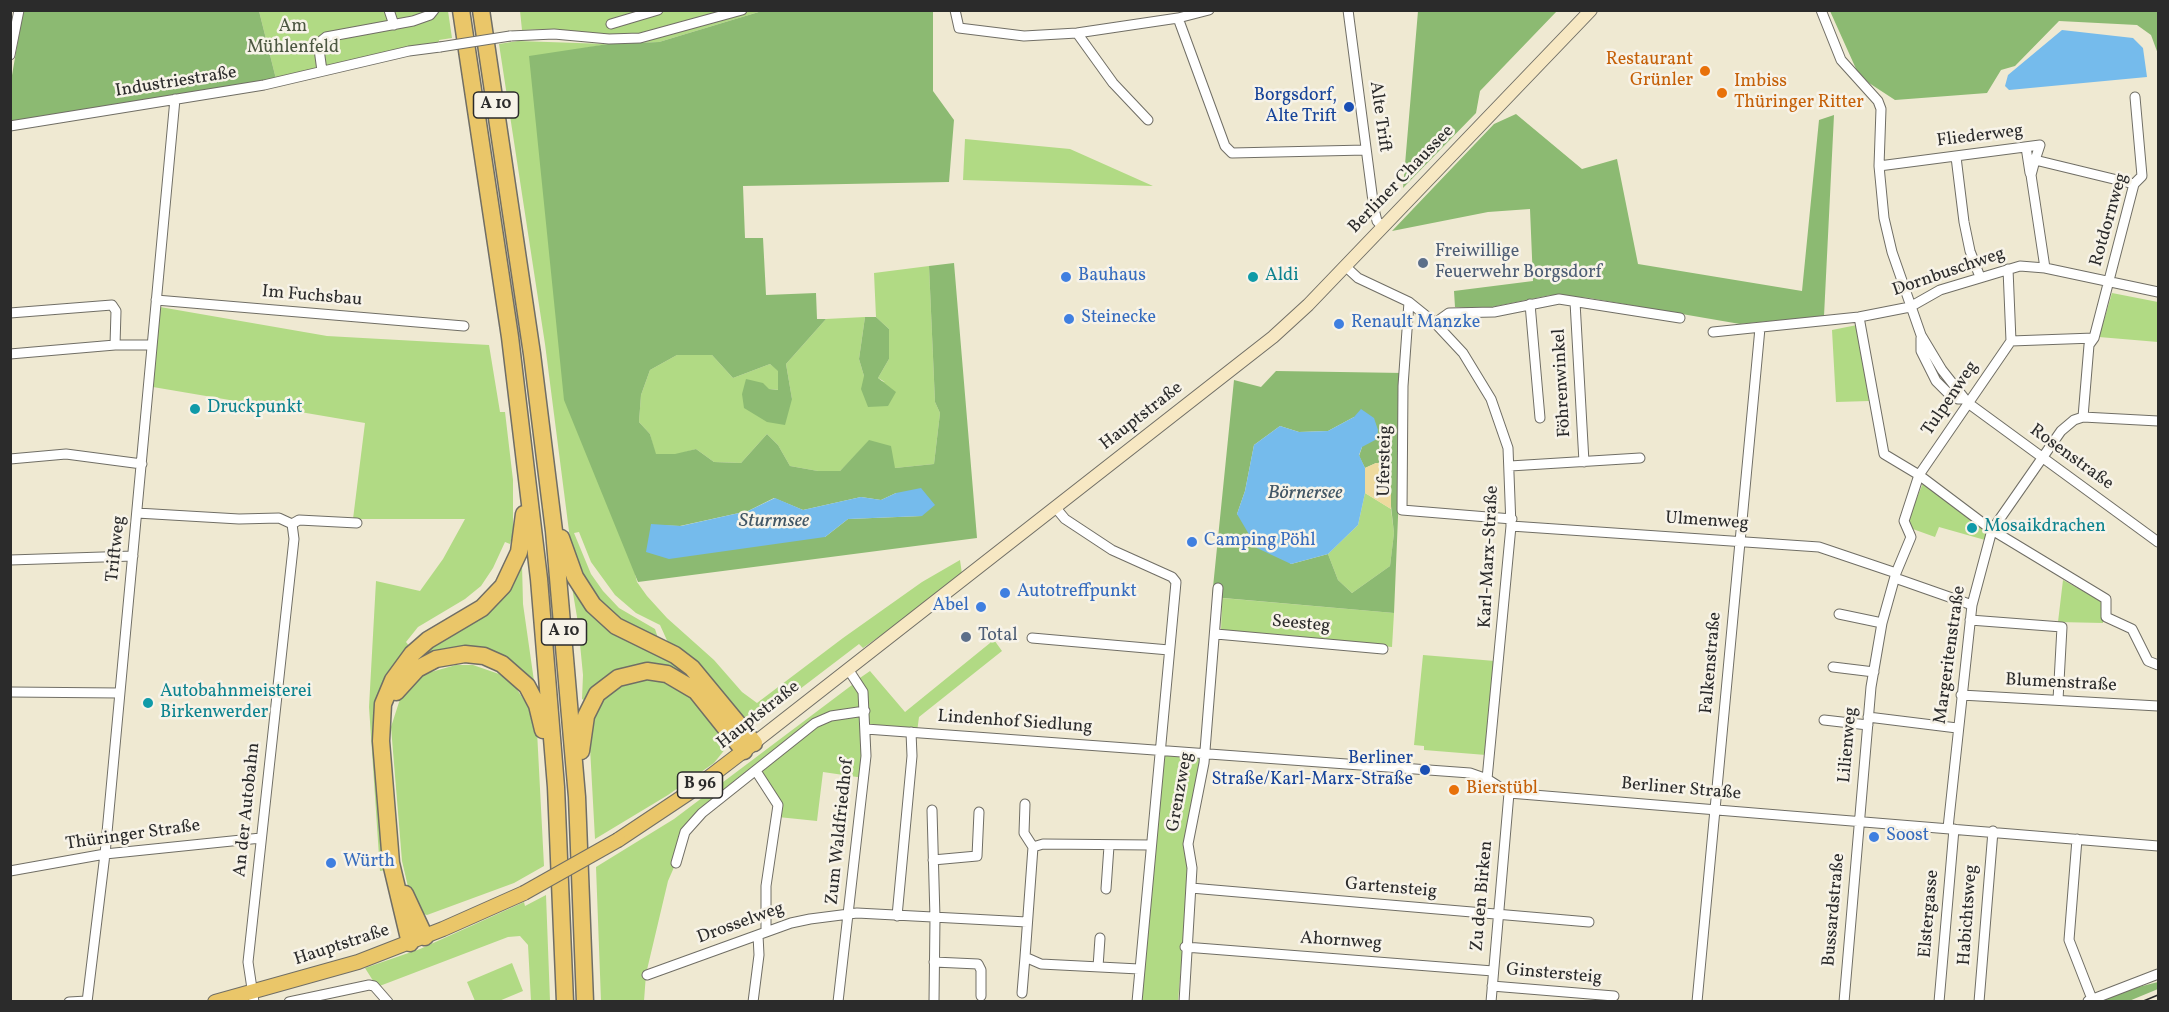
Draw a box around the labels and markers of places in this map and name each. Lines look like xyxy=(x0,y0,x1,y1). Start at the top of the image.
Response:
place label: Restaurant Grünler xyxy=(1606,50,1693,92)
marker: Restaurant Grünler xyxy=(1698,64,1712,78)
place label: Imbiss Thüringer Ritter xyxy=(1734,72,1864,115)
place label: Borgsdorf, Alte Trift xyxy=(1254,86,1337,128)
marker: Imbiss Thüringer Ritter xyxy=(1715,86,1729,100)
marker: Borgsdorf, Alte Trift xyxy=(1342,100,1356,114)
place label: Freiwillige Feuerwehr Borgsdorf xyxy=(1435,242,1602,284)
marker: Freiwillige Feuerwehr Borgsdorf xyxy=(1416,256,1430,270)
place label: Bauhaus xyxy=(1078,266,1146,288)
place label: Aldi xyxy=(1265,266,1299,288)
marker: Bauhaus xyxy=(1059,270,1073,284)
marker: Aldi xyxy=(1246,270,1260,284)
place label: Steinecke xyxy=(1081,308,1156,330)
marker: Steinecke xyxy=(1062,312,1076,326)
place label: Renault Manzke xyxy=(1351,313,1480,335)
marker: Renault Manzke xyxy=(1332,317,1346,331)
place label: Druckpunkt xyxy=(207,398,303,420)
marker: Druckpunkt xyxy=(188,402,202,416)
place label: Mosaikdrachen xyxy=(1984,517,2106,539)
marker: Mosaikdrachen xyxy=(1965,521,1979,535)
place label: Camping Pöhl xyxy=(1204,531,1316,553)
marker: Camping Pöhl xyxy=(1185,535,1199,549)
place label: Autotreffpunkt xyxy=(1017,582,1137,604)
marker: Autotreffpunkt xyxy=(998,586,1012,600)
place label: Abel xyxy=(933,596,969,618)
marker: Abel xyxy=(974,600,988,614)
place label: Total xyxy=(978,626,1018,648)
marker: Total xyxy=(959,630,973,644)
place label: Autobahnmeisterei Birkenwerder xyxy=(160,682,312,724)
marker: Autobahnmeisterei Birkenwerder xyxy=(141,696,155,710)
place label: Berliner Straße/Karl-Marx-Straße xyxy=(1211,749,1413,792)
marker: Berliner Straße/Karl-Marx-Straße xyxy=(1418,763,1432,777)
place label: Bierstübl xyxy=(1466,779,1538,801)
marker: Bierstübl xyxy=(1447,783,1461,797)
place label: Soost xyxy=(1886,826,1929,848)
marker: Soost xyxy=(1867,830,1881,844)
place label: Würth xyxy=(343,852,395,874)
marker: Würth xyxy=(324,856,338,870)

